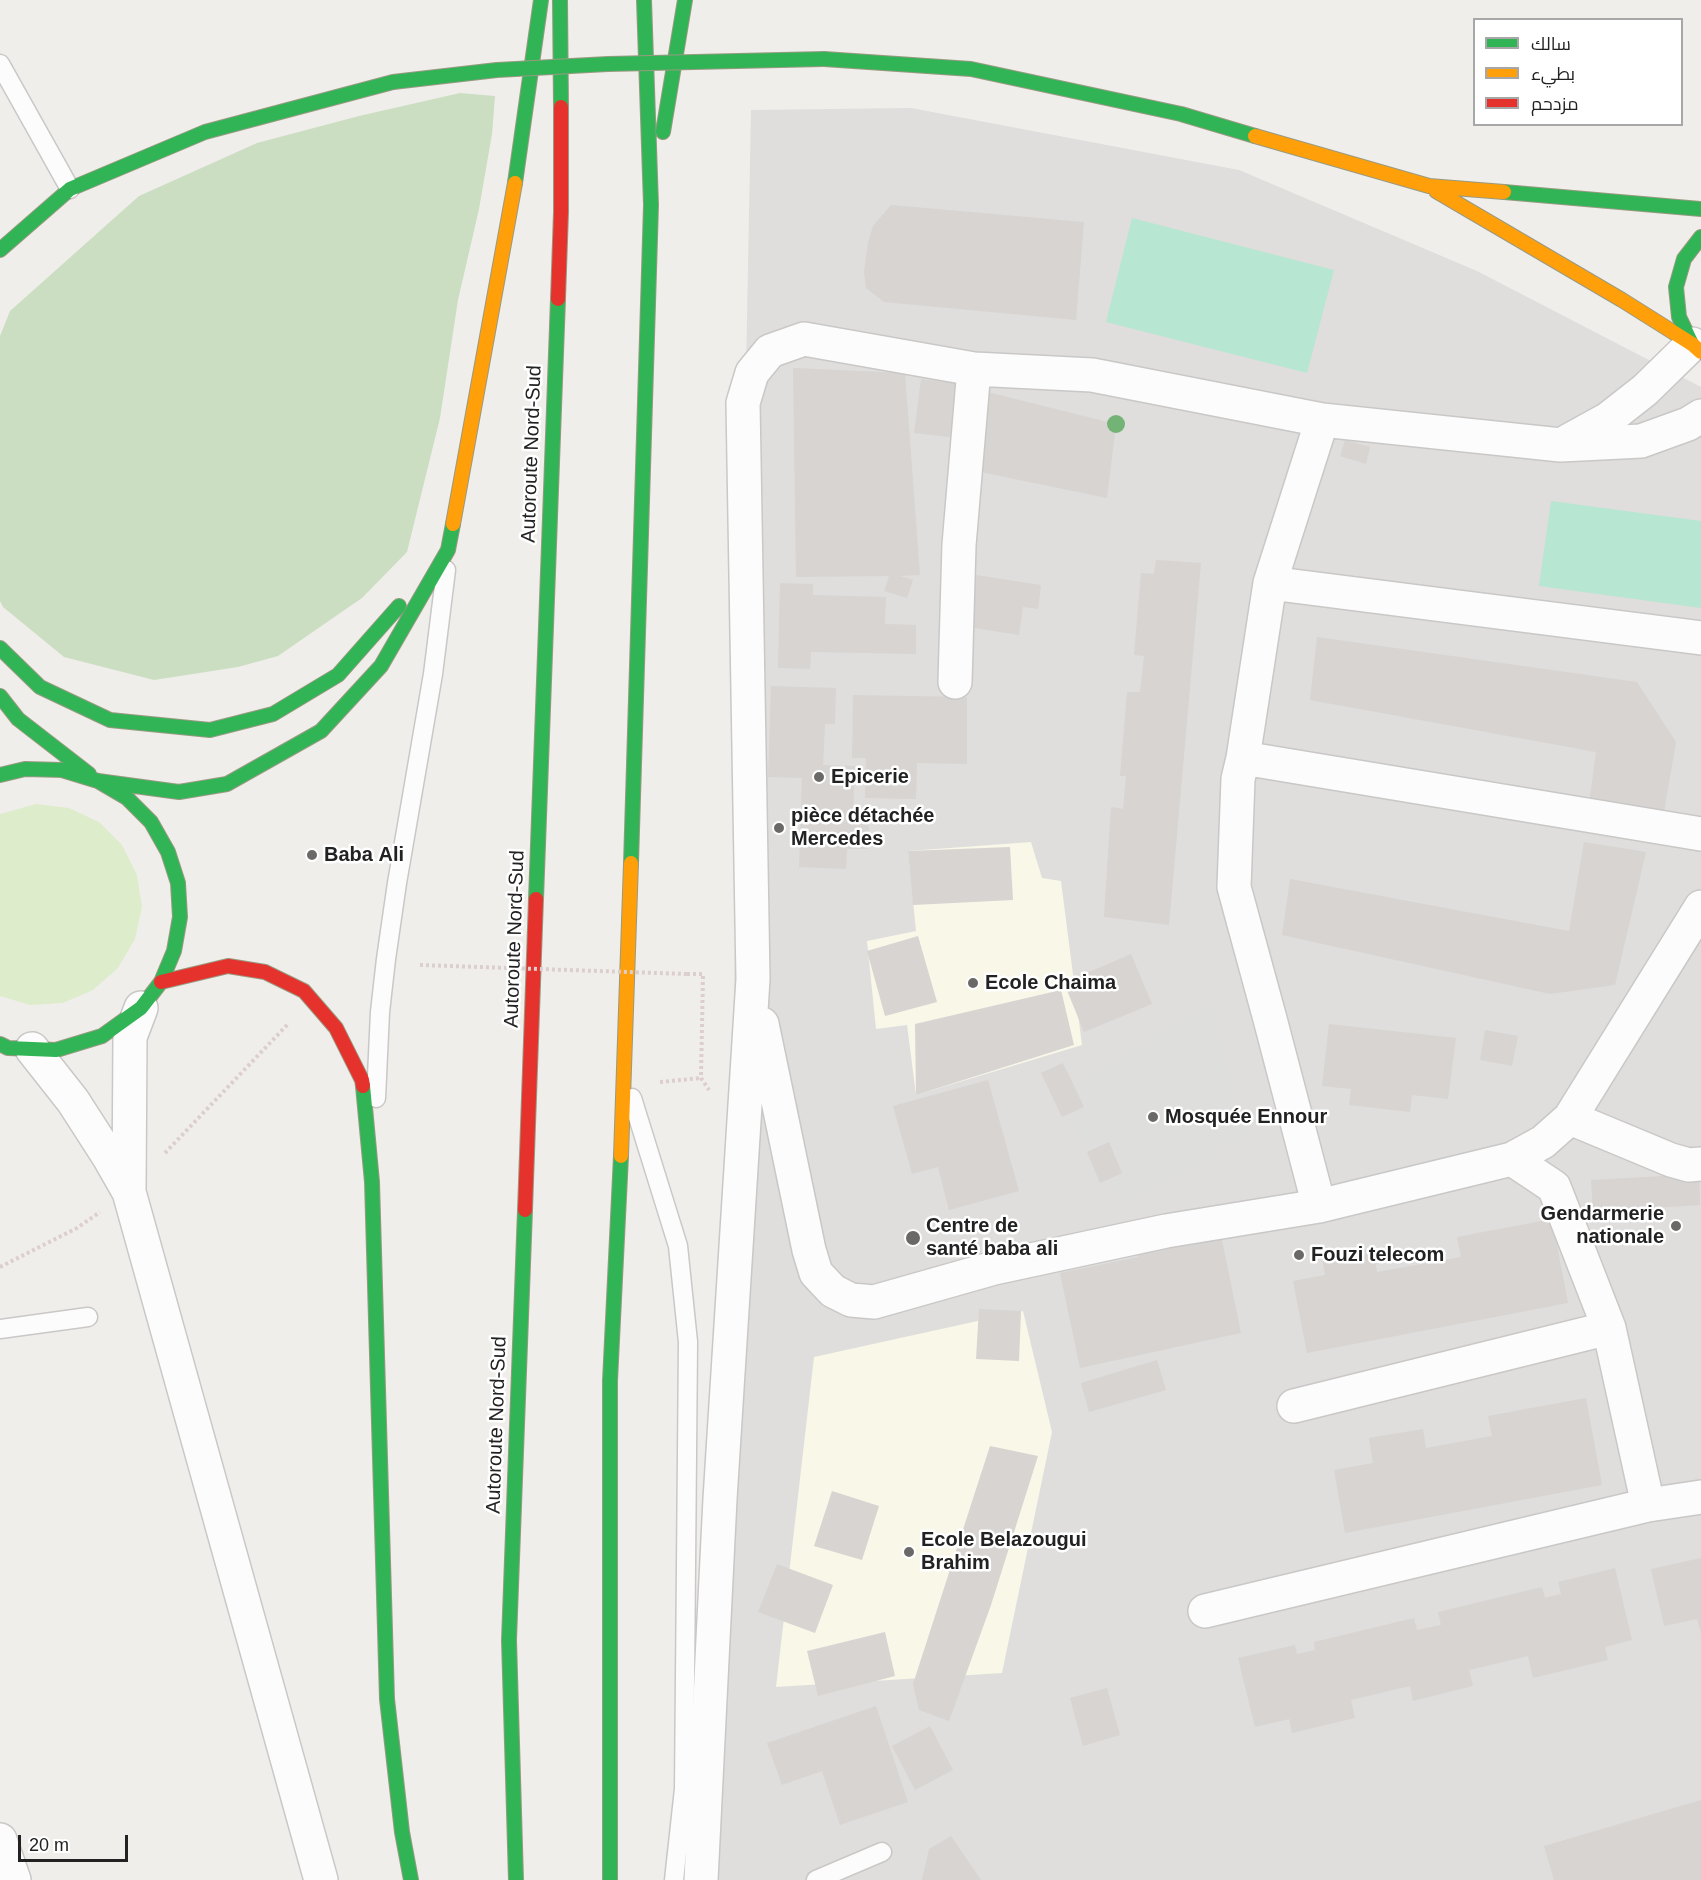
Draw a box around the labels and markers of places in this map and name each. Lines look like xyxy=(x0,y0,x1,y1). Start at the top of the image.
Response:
place label: Epicerie xyxy=(831,765,909,789)
marker: Epicerie xyxy=(812,770,826,784)
place label: pièce détachée Mercedes xyxy=(791,804,934,851)
marker: pièce détachée Mercedes xyxy=(772,821,786,835)
place label: Baba Ali xyxy=(324,843,404,867)
marker: Baba Ali xyxy=(305,848,319,862)
place label: Ecole Chaima xyxy=(985,971,1116,995)
marker: Ecole Chaima xyxy=(966,976,980,990)
place label: Mosquée Ennour xyxy=(1165,1105,1327,1129)
marker: Mosquée Ennour xyxy=(1146,1110,1160,1124)
place label: Gendarmerie nationale xyxy=(1541,1202,1664,1249)
place label: Centre de santé baba ali xyxy=(926,1214,1058,1261)
marker: Gendarmerie nationale xyxy=(1669,1219,1683,1233)
marker: Centre de santé baba ali xyxy=(904,1229,922,1247)
place label: Fouzi telecom xyxy=(1311,1243,1444,1267)
marker: Fouzi telecom xyxy=(1292,1248,1306,1262)
place label: Ecole Belazougui Brahim xyxy=(921,1528,1087,1575)
marker: Ecole Belazougui Brahim xyxy=(902,1545,916,1559)

